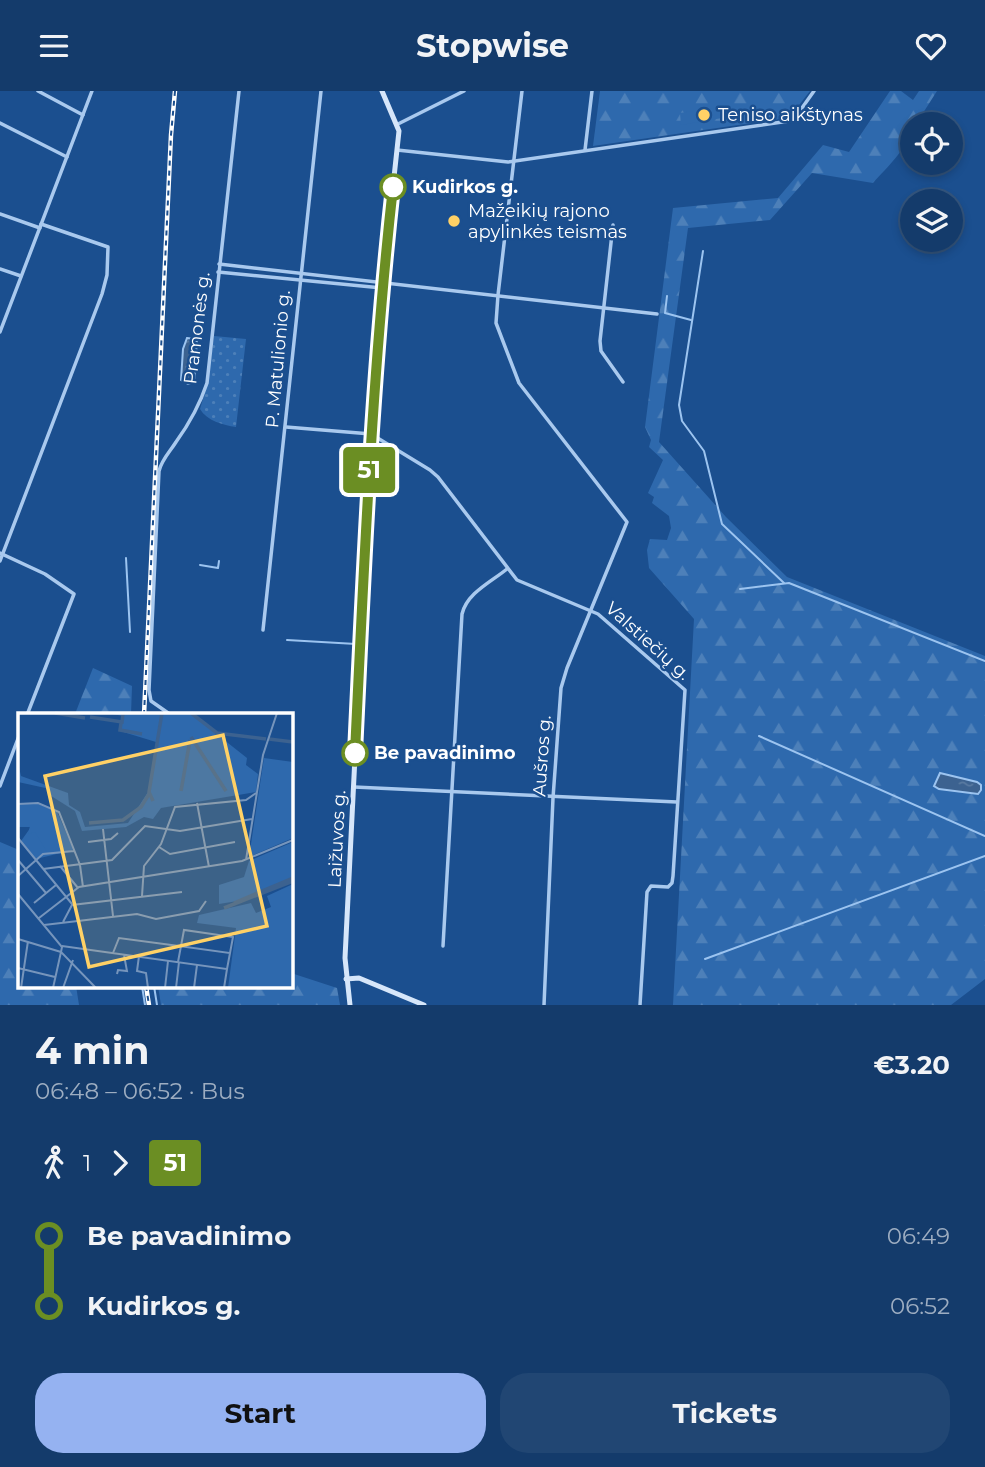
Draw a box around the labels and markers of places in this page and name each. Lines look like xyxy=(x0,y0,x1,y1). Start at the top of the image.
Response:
place label: Teniso aikštynas xyxy=(718,104,863,126)
marker: Teniso aikštynas xyxy=(696,107,712,123)
marker: Kudirkos g. xyxy=(380,174,406,200)
place label: Kudirkos g. xyxy=(412,176,518,198)
place label: Mažeikių rajono apylinkės teismas xyxy=(468,200,627,243)
marker: Mažeikių rajono apylinkės teismas xyxy=(446,213,462,229)
marker: Be pavadinimo xyxy=(342,740,368,766)
place label: Be pavadinimo xyxy=(374,742,516,764)

